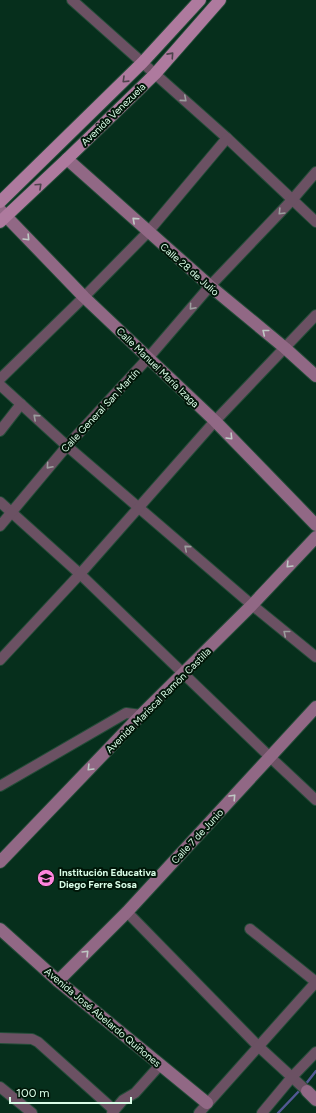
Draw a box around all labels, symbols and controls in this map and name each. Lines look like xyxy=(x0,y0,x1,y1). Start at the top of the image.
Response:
one-way arrow xyxy=(167,52,174,60)
one-way arrow xyxy=(122,75,130,82)
street label: Avenida Venezuela xyxy=(78,80,148,148)
one-way arrow xyxy=(179,95,187,102)
one-way arrow xyxy=(34,183,42,190)
one-way arrow xyxy=(279,207,286,214)
one-way arrow xyxy=(132,218,140,225)
one-way arrow xyxy=(22,233,30,241)
street label: Calle 28 de Julio xyxy=(158,240,222,299)
one-way arrow xyxy=(190,302,197,309)
street label: Calle Manuel María Izaga xyxy=(114,324,202,410)
one-way arrow xyxy=(263,330,270,337)
street label: Calle General San Martín xyxy=(58,365,143,455)
one-way arrow xyxy=(33,415,41,422)
one-way arrow xyxy=(225,432,233,440)
one-way arrow xyxy=(47,461,54,468)
one-way arrow xyxy=(184,546,192,553)
one-way arrow xyxy=(287,561,294,568)
one-way arrow xyxy=(283,630,290,637)
street label: Avenida Mariscal Ramón Castilla xyxy=(103,645,214,756)
one-way arrow xyxy=(87,763,95,771)
one-way arrow xyxy=(228,794,236,802)
street label: Calle 7 de Junio xyxy=(169,806,226,867)
place label: Institución Educativa Diego Ferre Sosa xyxy=(59,866,156,891)
school or university icon: Institución Educativa Diego Ferre Sosa xyxy=(36,868,56,888)
one-way arrow xyxy=(81,950,89,958)
street label: Avenida José Abelardo Quiñones xyxy=(42,965,164,1070)
scale bar xyxy=(10,1079,131,1105)
text: 100 m xyxy=(16,1086,50,1100)

